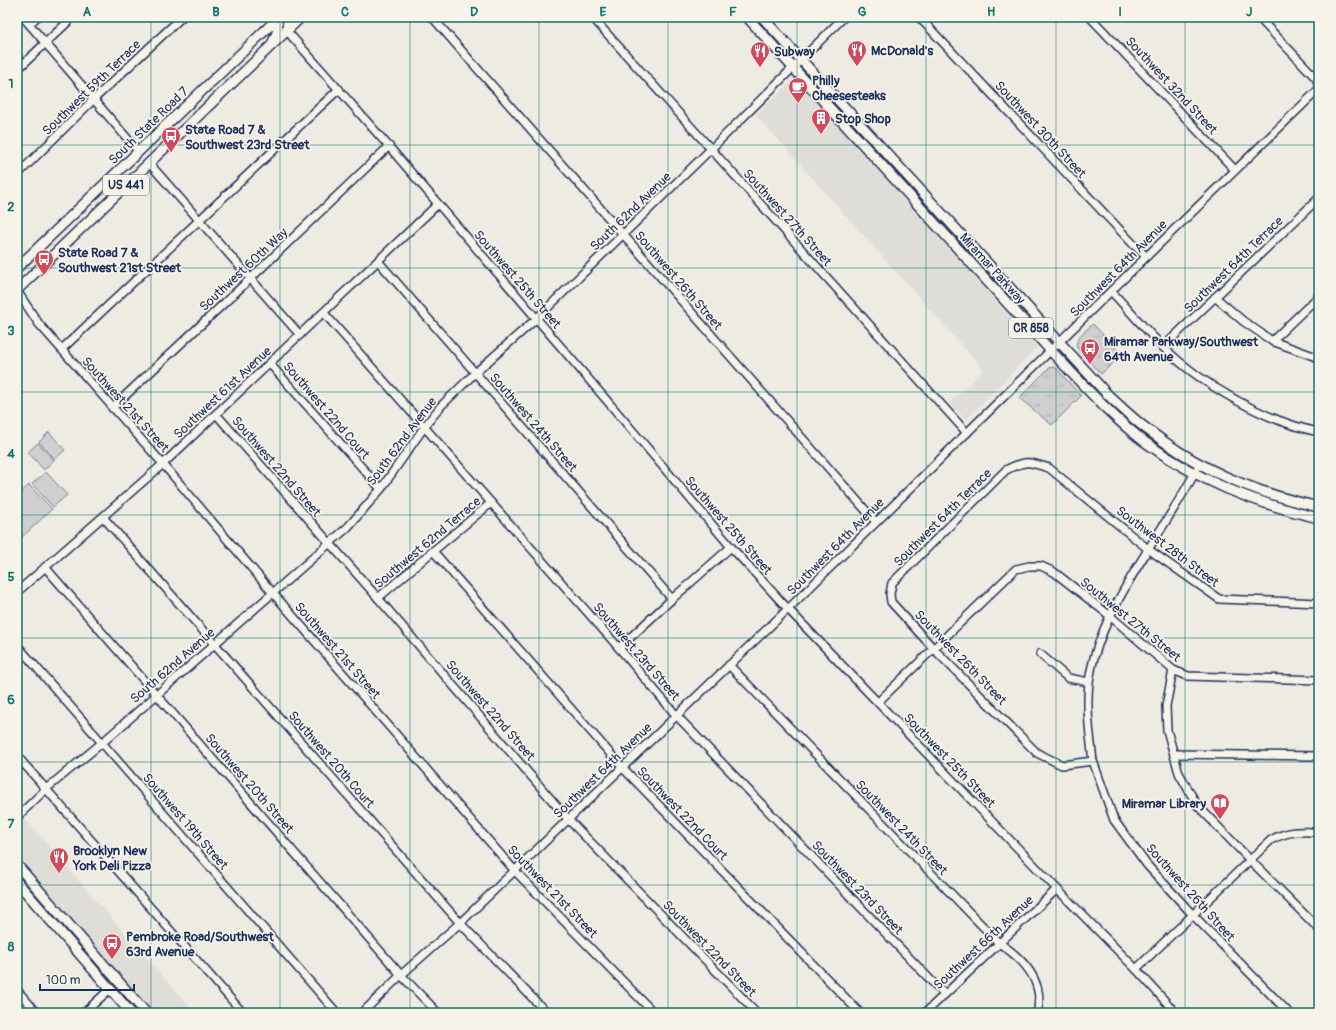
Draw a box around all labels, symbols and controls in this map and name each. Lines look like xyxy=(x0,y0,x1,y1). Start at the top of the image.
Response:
text: A xyxy=(83,4,92,20)
text: B xyxy=(212,4,220,20)
text: C xyxy=(341,4,349,20)
text: D xyxy=(470,4,478,20)
text: E xyxy=(600,4,607,20)
text: F xyxy=(729,4,737,20)
text: G xyxy=(858,4,867,20)
text: H xyxy=(987,4,995,20)
text: I xyxy=(1118,4,1122,20)
text: J xyxy=(1246,4,1252,20)
street label: Southwest 32nd Street xyxy=(1122,33,1221,138)
street label: Southwest 59th Terrace xyxy=(39,36,145,139)
restaurant icon: McDonald's xyxy=(846,39,868,67)
restaurant icon: Subway xyxy=(749,40,771,68)
place label: McDonald's xyxy=(871,43,933,59)
place label: Subway xyxy=(774,44,815,60)
place label: Philly Cheesesteaks xyxy=(812,73,886,104)
text: 1 xyxy=(8,76,14,92)
cafe icon: Philly Cheesesteaks xyxy=(787,76,809,104)
street label: Southwest 30th Street xyxy=(991,78,1090,182)
street label: South State Road 7 xyxy=(105,83,192,168)
building icon: Stop Shop xyxy=(810,107,832,135)
place label: Stop Shop xyxy=(835,111,891,127)
place label: State Road 7 & Southwest 23rd Street xyxy=(185,122,310,153)
bus stop icon: State Road 7 & Southwest 23rd Street xyxy=(160,125,182,153)
street label: Southwest 27th Street xyxy=(739,166,836,270)
street label: South 62nd Avenue xyxy=(587,169,675,255)
road number: US 441 xyxy=(103,175,149,195)
text: 2 xyxy=(7,199,15,215)
street label: Southwest 64th Terrace xyxy=(1181,213,1287,316)
street label: Southwest 64th Avenue xyxy=(1067,216,1171,321)
street label: Southwest 60th Way xyxy=(196,224,291,315)
street label: Southwest 25th Street xyxy=(470,227,565,333)
street label: Southwest 26th Street xyxy=(631,228,726,334)
street label: Miramar Parkway xyxy=(956,230,1029,308)
place label: State Road 7 & Southwest 21st Street xyxy=(58,245,182,276)
bus stop icon: State Road 7 & Southwest 21st Street xyxy=(33,248,55,276)
road number: CR 858 xyxy=(1009,318,1053,338)
text: 3 xyxy=(7,323,15,339)
place label: Miramar Parkway/Southwest 64th Avenue xyxy=(1104,334,1259,365)
bus stop icon: Miramar Parkway/Southwest 64th Avenue xyxy=(1079,337,1101,365)
street label: Southwest 61st Avenue xyxy=(170,343,275,442)
street label: Southwest 21st Street xyxy=(78,354,173,456)
street label: Southwest 22nd Court xyxy=(280,359,373,463)
street label: Southwest 24th Street xyxy=(486,370,581,476)
street label: South 62nd Avenue xyxy=(363,394,441,489)
street label: Southwest 22nd Street xyxy=(228,413,325,521)
text: 4 xyxy=(7,446,15,462)
street label: Southwest 64th Terrace xyxy=(890,465,995,570)
street label: Southwest 25th Street xyxy=(681,473,776,579)
street label: Southwest 62nd Terrace xyxy=(371,493,485,592)
street label: Southwest 64th Avenue xyxy=(784,494,888,599)
street label: Southwest 28th Street xyxy=(1113,503,1223,591)
text: 5 xyxy=(7,569,15,585)
street label: Southwest 27th Street xyxy=(1077,574,1185,666)
street label: Southwest 21st Street xyxy=(291,599,384,703)
street label: Southwest 23rd Street xyxy=(589,599,684,704)
street label: Southwest 26th Street xyxy=(911,607,1010,709)
street label: South 62nd Avenue xyxy=(127,624,219,707)
street label: Southwest 22nd Street xyxy=(442,657,539,765)
text: 6 xyxy=(7,692,15,708)
street label: Southwest 20th Court xyxy=(285,708,378,812)
street label: Southwest 25th Street xyxy=(900,710,999,812)
street label: Southwest 64th Avenue xyxy=(550,719,656,822)
street label: Southwest 20th Street xyxy=(202,730,297,837)
street label: Southwest 22nd Court xyxy=(633,764,732,864)
street label: Southwest 19th Street xyxy=(139,770,232,874)
street label: Southwest 24th Street xyxy=(852,777,951,879)
library icon: Miramar Library xyxy=(1209,792,1231,820)
place label: Miramar Library xyxy=(1122,796,1206,812)
text: 7 xyxy=(8,816,15,832)
street label: Southwest 23rd Street xyxy=(808,837,907,939)
street label: Southwest 26th Street xyxy=(1142,841,1239,945)
street label: Southwest 21st Street xyxy=(504,842,601,942)
place label: Brooklyn New York Deli Pizza xyxy=(72,843,151,874)
restaurant icon: Brooklyn New York Deli Pizza xyxy=(48,846,70,874)
street label: Southwest 66th Avenue xyxy=(930,892,1037,993)
street label: Southwest 22nd Street xyxy=(659,897,760,1001)
place label: Pembroke Road/Southwest 63rd Avenue xyxy=(126,929,274,960)
bus stop icon: Pembroke Road/Southwest 63rd Avenue xyxy=(101,932,123,960)
text: 8 xyxy=(8,939,15,955)
scale bar xyxy=(40,966,134,992)
text: 100 m xyxy=(46,973,81,988)

